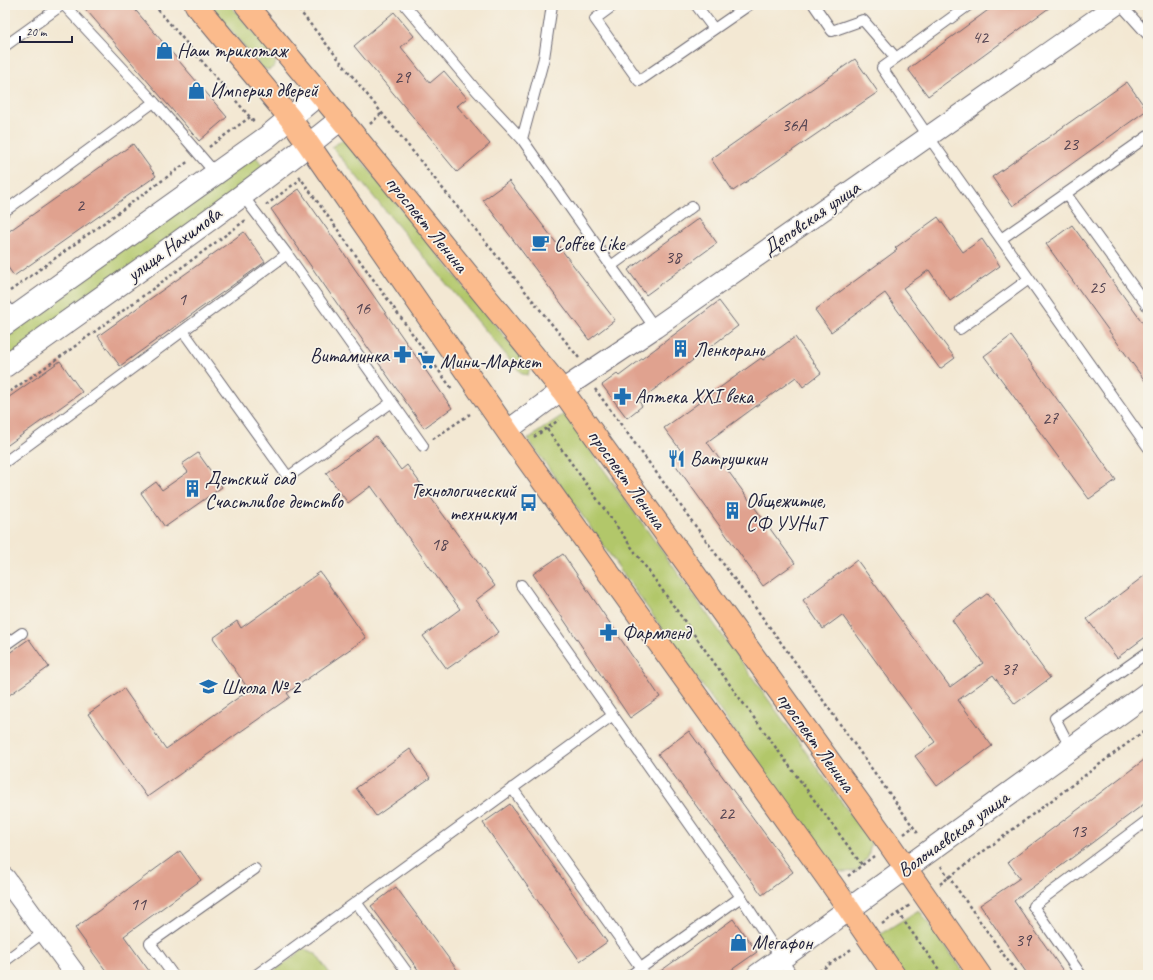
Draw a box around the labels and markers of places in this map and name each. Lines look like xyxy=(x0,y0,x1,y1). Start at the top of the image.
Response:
place label: Наш трикотаж xyxy=(177,38,290,63)
shop icon: Наш трикотаж xyxy=(154,40,174,60)
place label: Империя дверей xyxy=(210,78,319,103)
shop icon: Империя дверей xyxy=(187,80,207,100)
place label: Coffee Like xyxy=(554,231,626,256)
cafe icon: Coffee Like xyxy=(531,233,551,253)
place label: Ленкорань xyxy=(694,337,766,362)
building icon: Ленкорань xyxy=(671,339,691,359)
place label: Витаминка xyxy=(310,343,390,368)
pharmacy icon: Витаминка xyxy=(392,345,412,365)
place label: Мини-Маркет xyxy=(440,349,542,374)
supermarket icon: Мини-Маркет xyxy=(417,351,437,371)
place label: Аптека ХХI века xyxy=(635,384,755,409)
pharmacy icon: Аптека ХХI века xyxy=(612,386,632,406)
place label: Ватрушкин xyxy=(690,446,769,471)
restaurant icon: Ватрушкин xyxy=(667,448,687,468)
place label: Детский сад Счастливое детство xyxy=(205,466,344,514)
place label: Технологический техникум xyxy=(410,478,518,526)
building icon: Детский сад Счастливое детство xyxy=(182,479,202,499)
place label: Общежитие, СФ УУНиТ xyxy=(746,488,829,536)
bus stop icon: Технологический техникум xyxy=(519,492,539,512)
building icon: Общежитие, СФ УУНиТ xyxy=(723,501,743,521)
place label: Фармленд xyxy=(622,620,692,645)
pharmacy icon: Фармленд xyxy=(599,622,619,642)
place label: Школа № 2 xyxy=(221,675,302,700)
school or university icon: Школа № 2 xyxy=(198,677,218,697)
place label: Мегафон xyxy=(752,930,814,955)
shop icon: Мегафон xyxy=(729,932,749,952)

